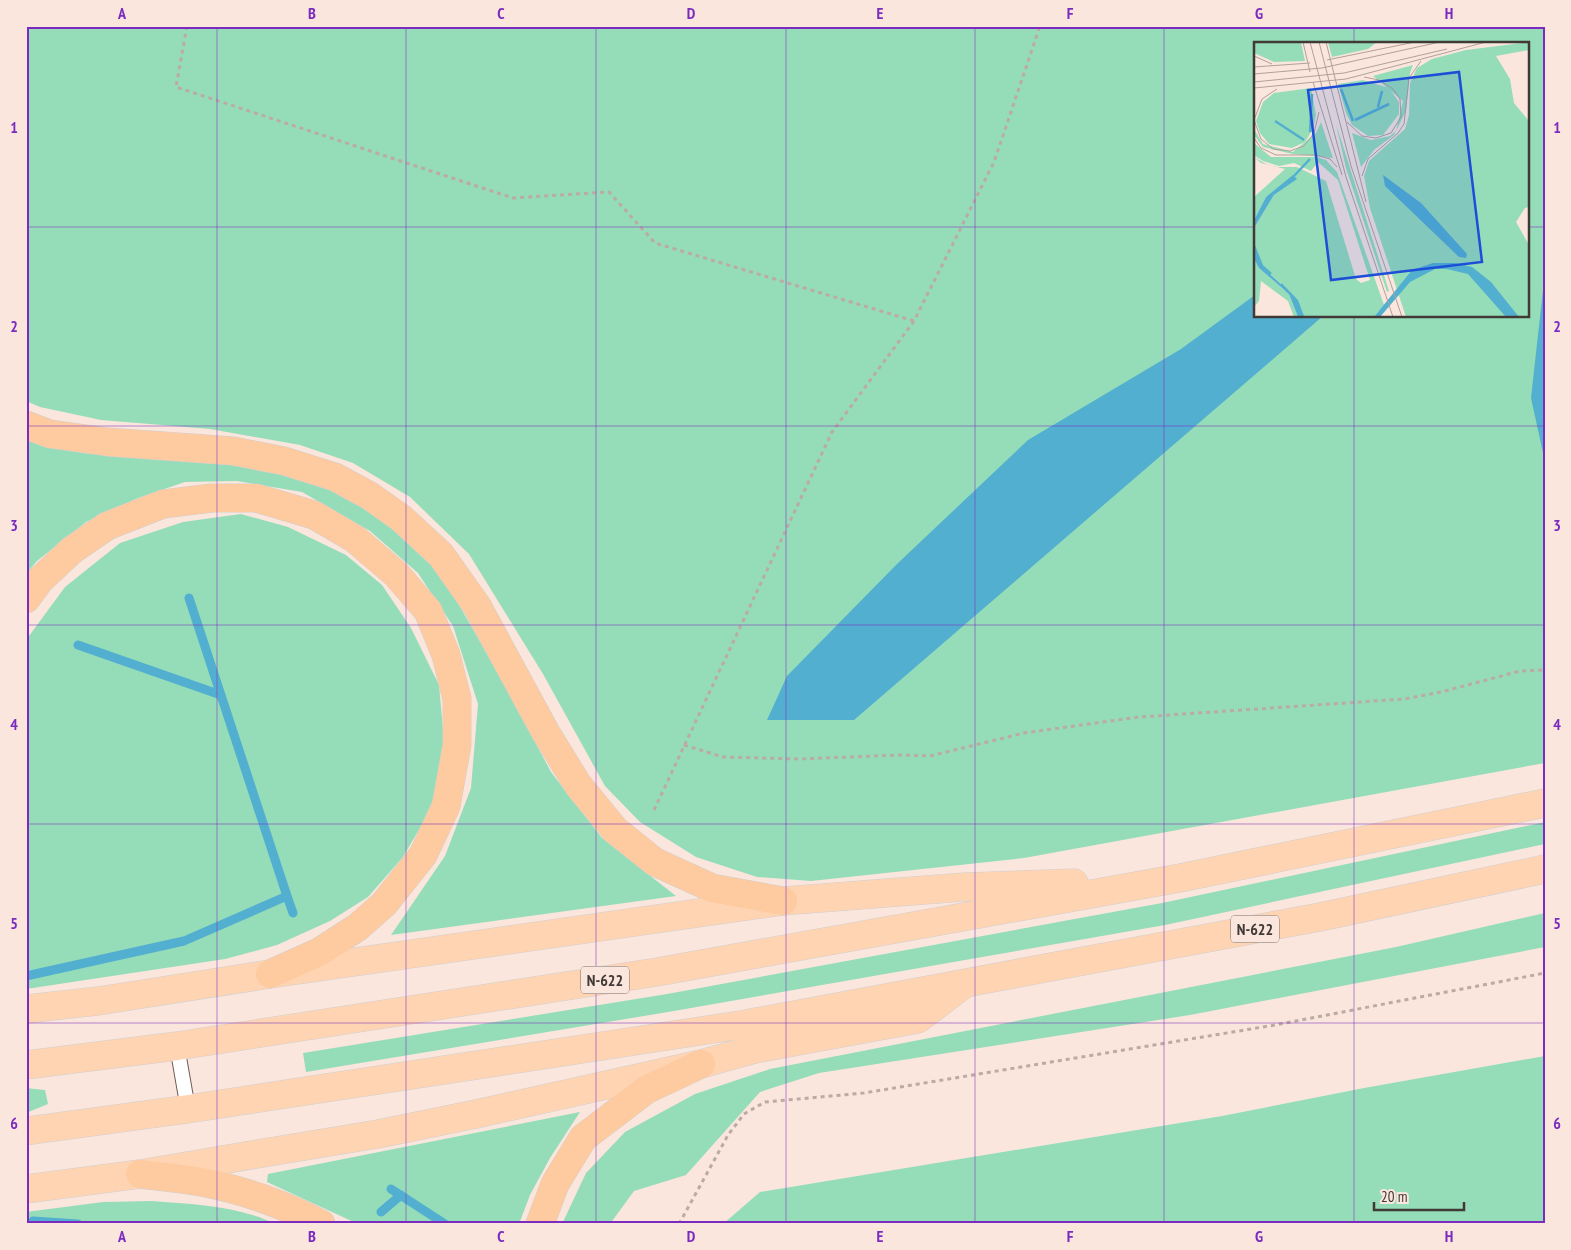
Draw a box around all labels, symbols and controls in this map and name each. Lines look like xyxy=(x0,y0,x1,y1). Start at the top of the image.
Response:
text: A xyxy=(117,3,127,23)
text: B xyxy=(308,3,316,23)
text: C xyxy=(497,3,505,23)
text: D xyxy=(687,3,696,23)
text: E xyxy=(877,3,884,23)
text: F xyxy=(1067,3,1074,23)
text: G xyxy=(1255,3,1263,23)
text: H xyxy=(1445,3,1453,23)
inset map xyxy=(1254,42,1528,318)
text: 1 xyxy=(10,117,18,137)
text: 1 xyxy=(1553,117,1561,137)
text: 2 xyxy=(10,316,18,336)
text: 2 xyxy=(1553,316,1561,336)
text: 3 xyxy=(10,515,18,535)
text: 3 xyxy=(1553,515,1561,535)
text: 4 xyxy=(10,714,18,734)
text: 4 xyxy=(1553,714,1561,734)
text: 5 xyxy=(10,913,18,933)
text: 5 xyxy=(1553,913,1561,933)
road number: N-622 xyxy=(1231,916,1279,942)
road number: N-622 xyxy=(581,966,629,994)
text: 6 xyxy=(10,1113,18,1133)
text: 6 xyxy=(1553,1113,1561,1133)
scale bar xyxy=(1374,1180,1464,1212)
text: 20 m xyxy=(1381,1187,1407,1206)
text: A xyxy=(117,1226,127,1246)
text: B xyxy=(308,1226,316,1246)
text: C xyxy=(497,1226,505,1246)
text: D xyxy=(687,1226,696,1246)
text: E xyxy=(877,1226,884,1246)
text: F xyxy=(1067,1226,1074,1246)
text: G xyxy=(1255,1226,1263,1246)
text: H xyxy=(1445,1226,1453,1246)

